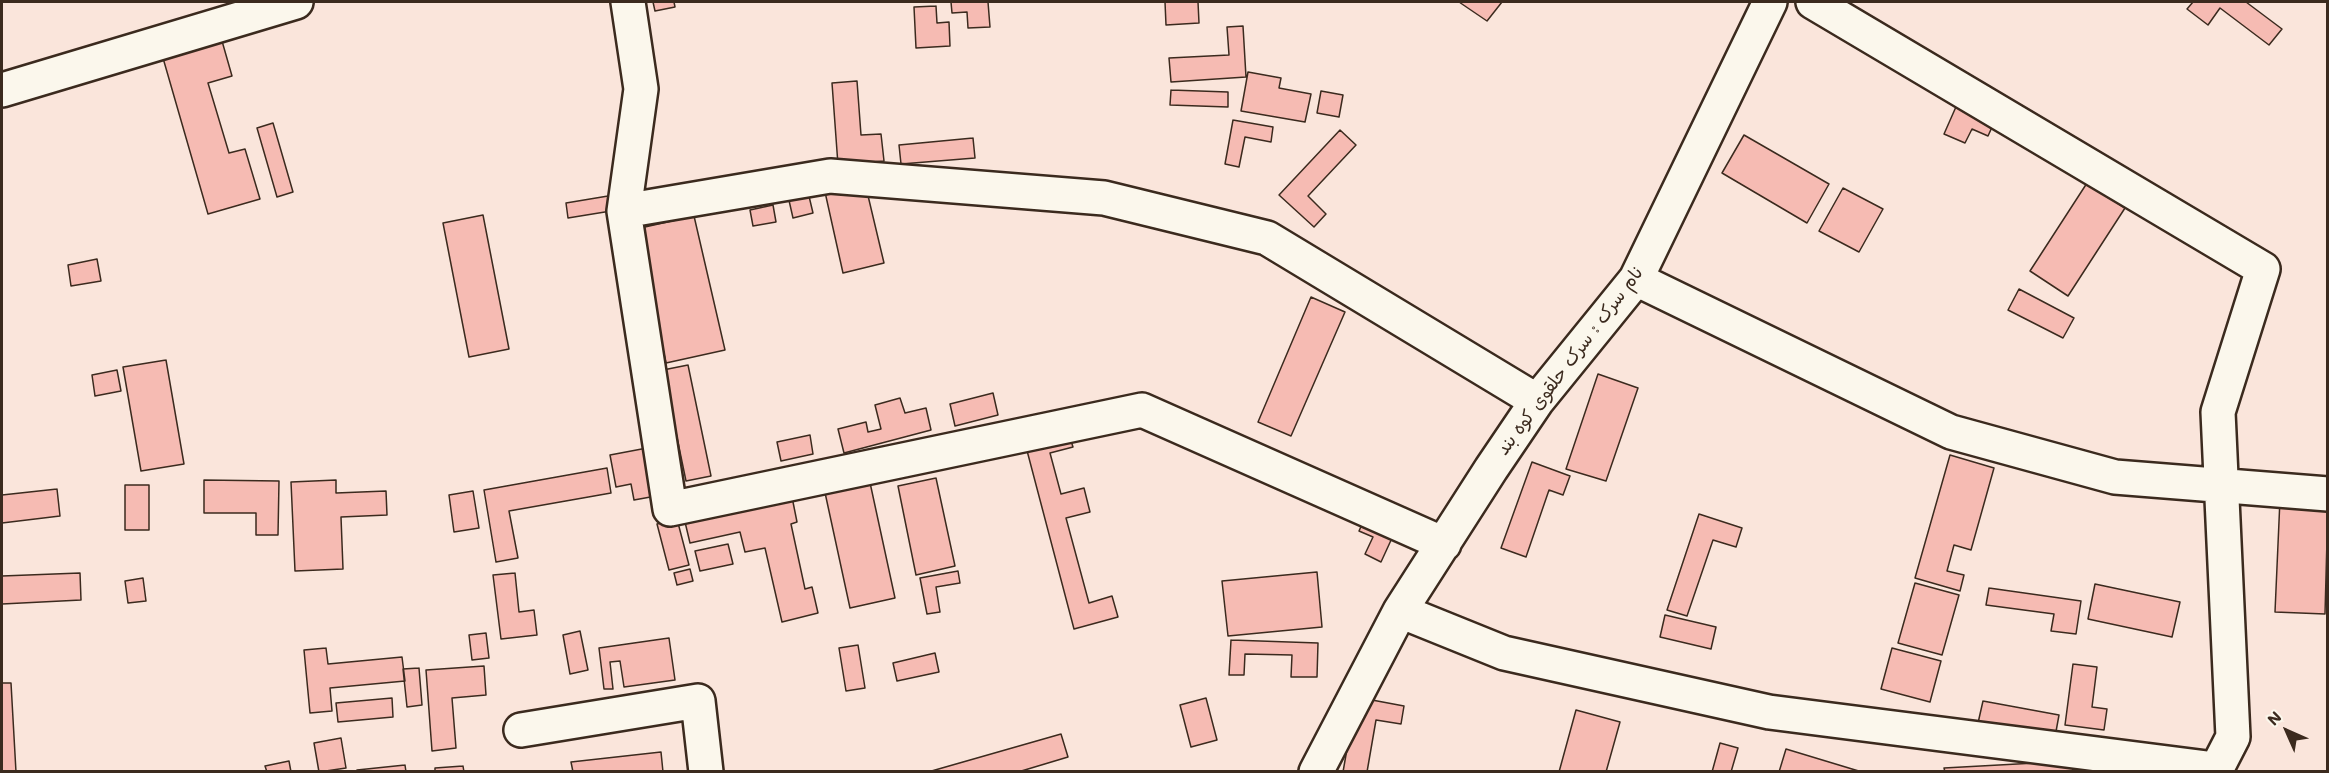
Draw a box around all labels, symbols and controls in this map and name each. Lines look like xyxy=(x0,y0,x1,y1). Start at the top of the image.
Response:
street label: نام سرک : سرک حلقوی کوه بند xyxy=(1492,263,1648,459)
north arrow xyxy=(2257,701,2317,761)
text: N xyxy=(2262,706,2286,730)

